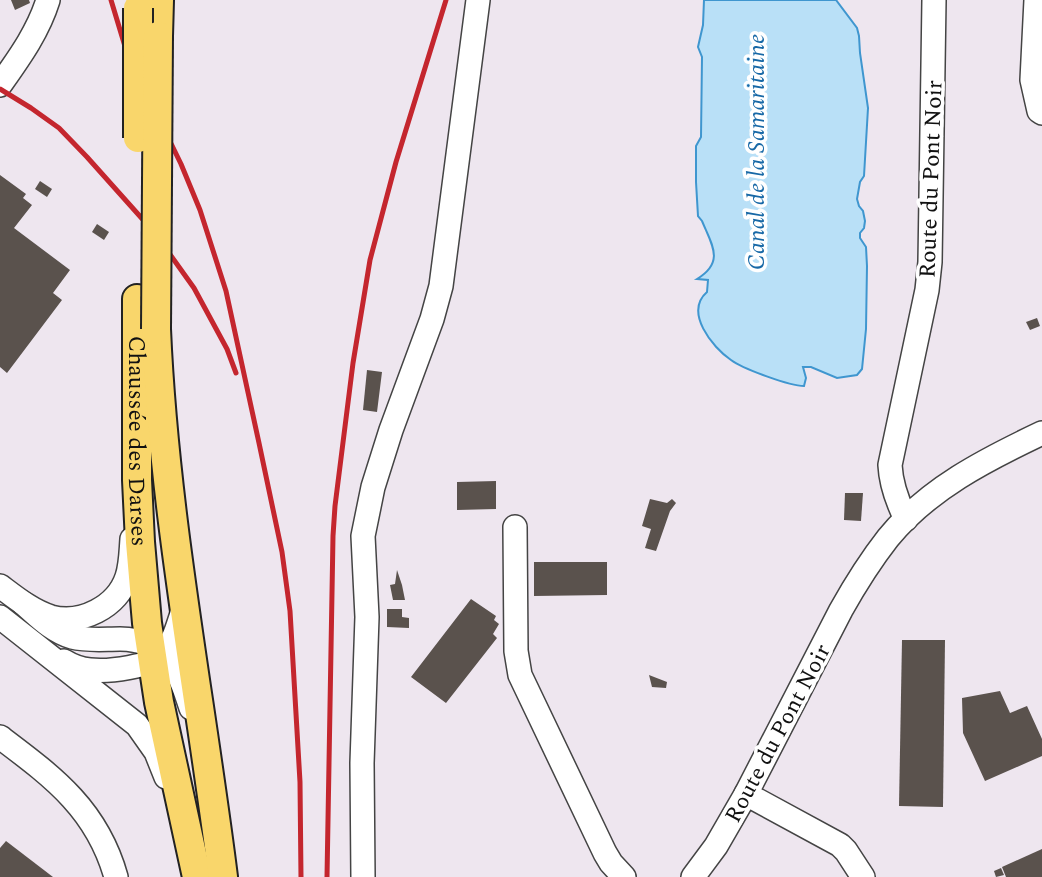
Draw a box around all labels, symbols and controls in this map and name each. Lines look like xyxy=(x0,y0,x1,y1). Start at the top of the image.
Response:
water label: Canal de la Samaritaine xyxy=(739,34,775,270)
street label: Route du Pont Noir xyxy=(911,79,952,279)
street label: Chaussée des Darses xyxy=(118,336,156,547)
street label: Route du Pont Noir xyxy=(716,638,840,829)

